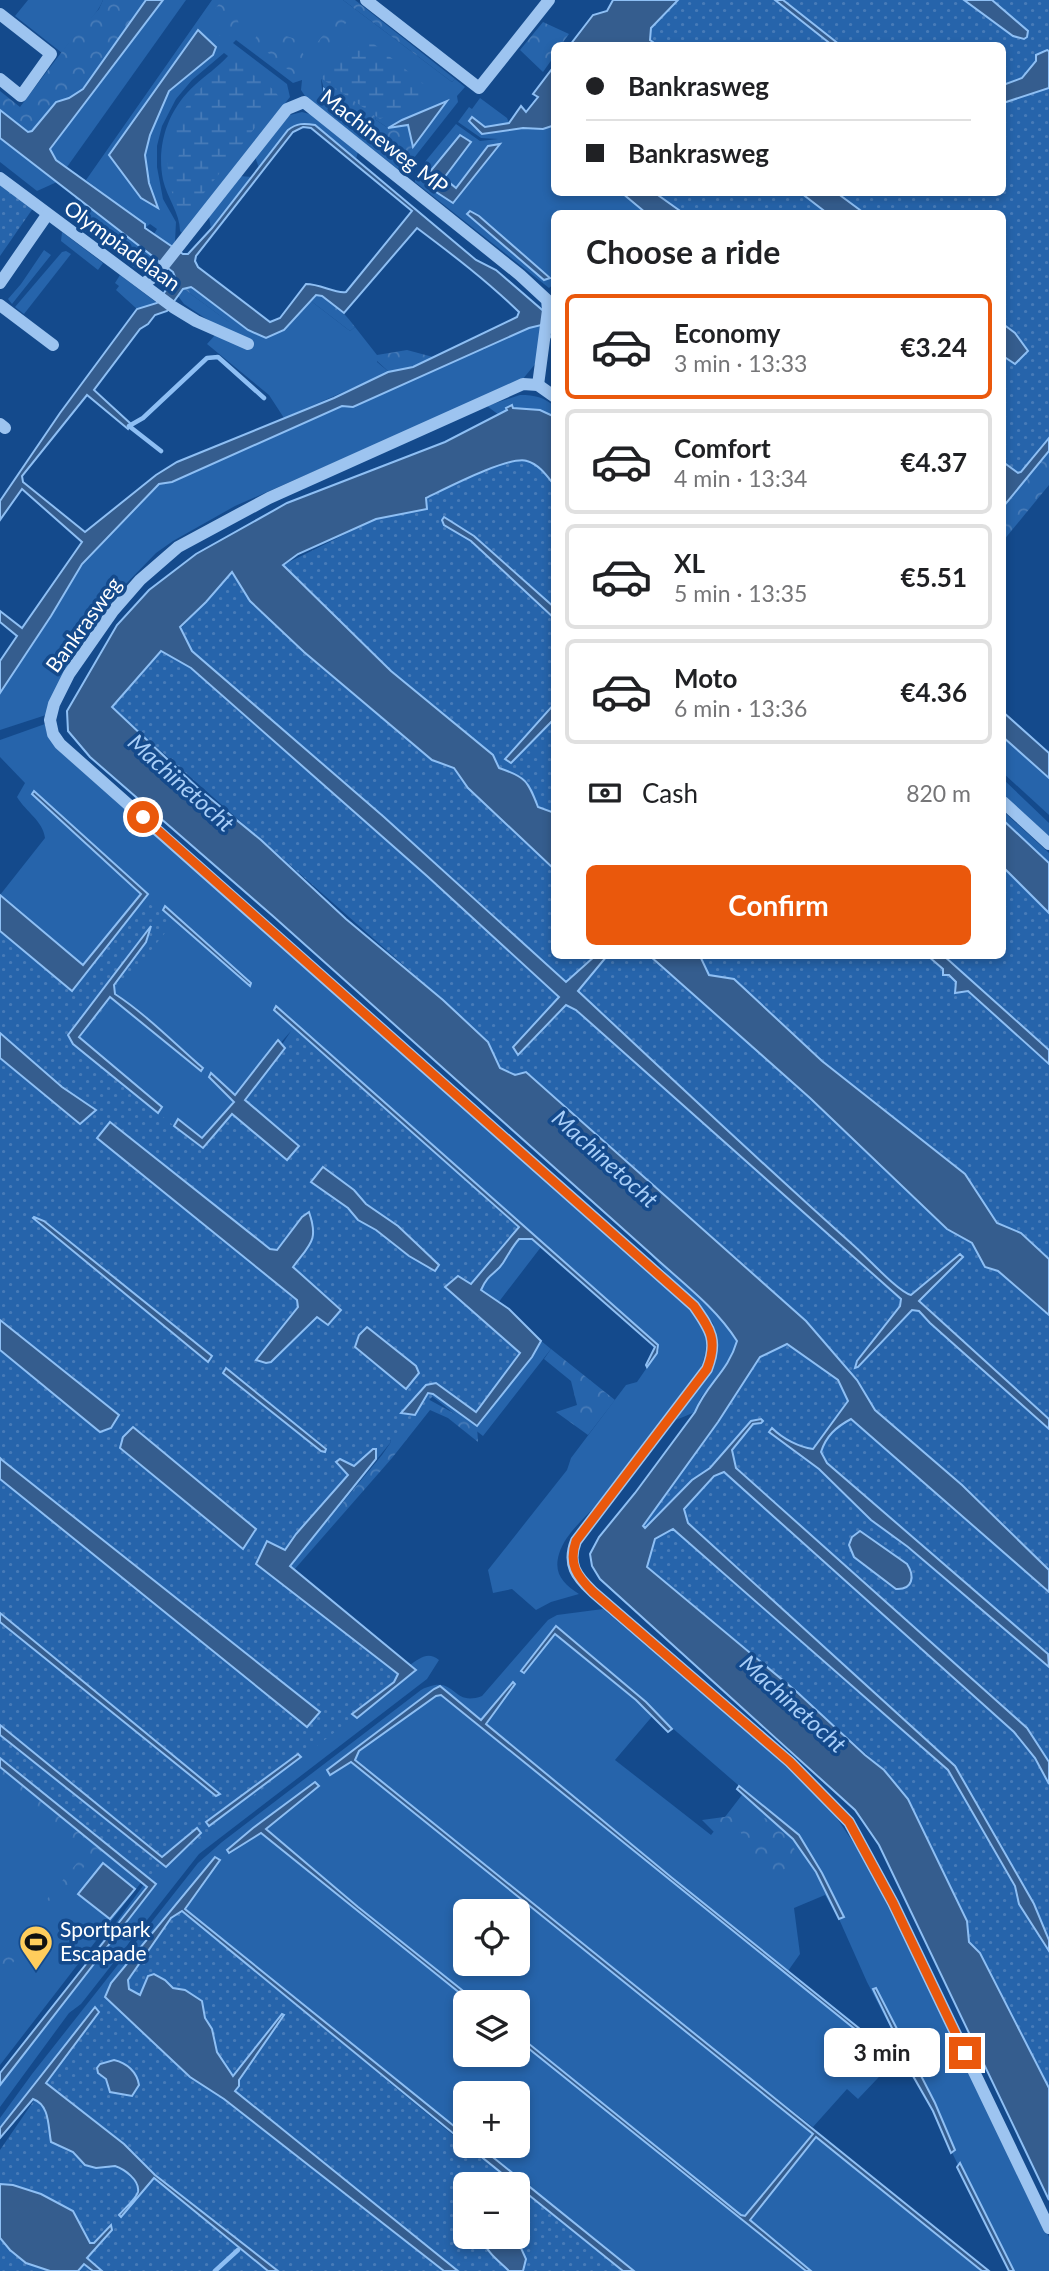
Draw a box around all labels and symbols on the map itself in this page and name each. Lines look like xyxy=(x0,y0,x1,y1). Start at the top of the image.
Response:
street label: Machineweg MP xyxy=(316,83,454,198)
street label: Olympiadelaan xyxy=(60,194,186,295)
street label: Bankrasweg xyxy=(40,572,126,677)
water label: Machinetocht xyxy=(123,727,240,837)
route start xyxy=(127,801,159,833)
water label: Machinetocht xyxy=(547,1103,664,1213)
water label: Machinetocht xyxy=(735,1648,852,1758)
place label: Sportpark Escapade xyxy=(60,1916,151,1965)
sports icon: Sportpark Escapade xyxy=(17,1923,55,1972)
callout: 3 min xyxy=(825,2028,940,2078)
route end xyxy=(949,2037,981,2069)

